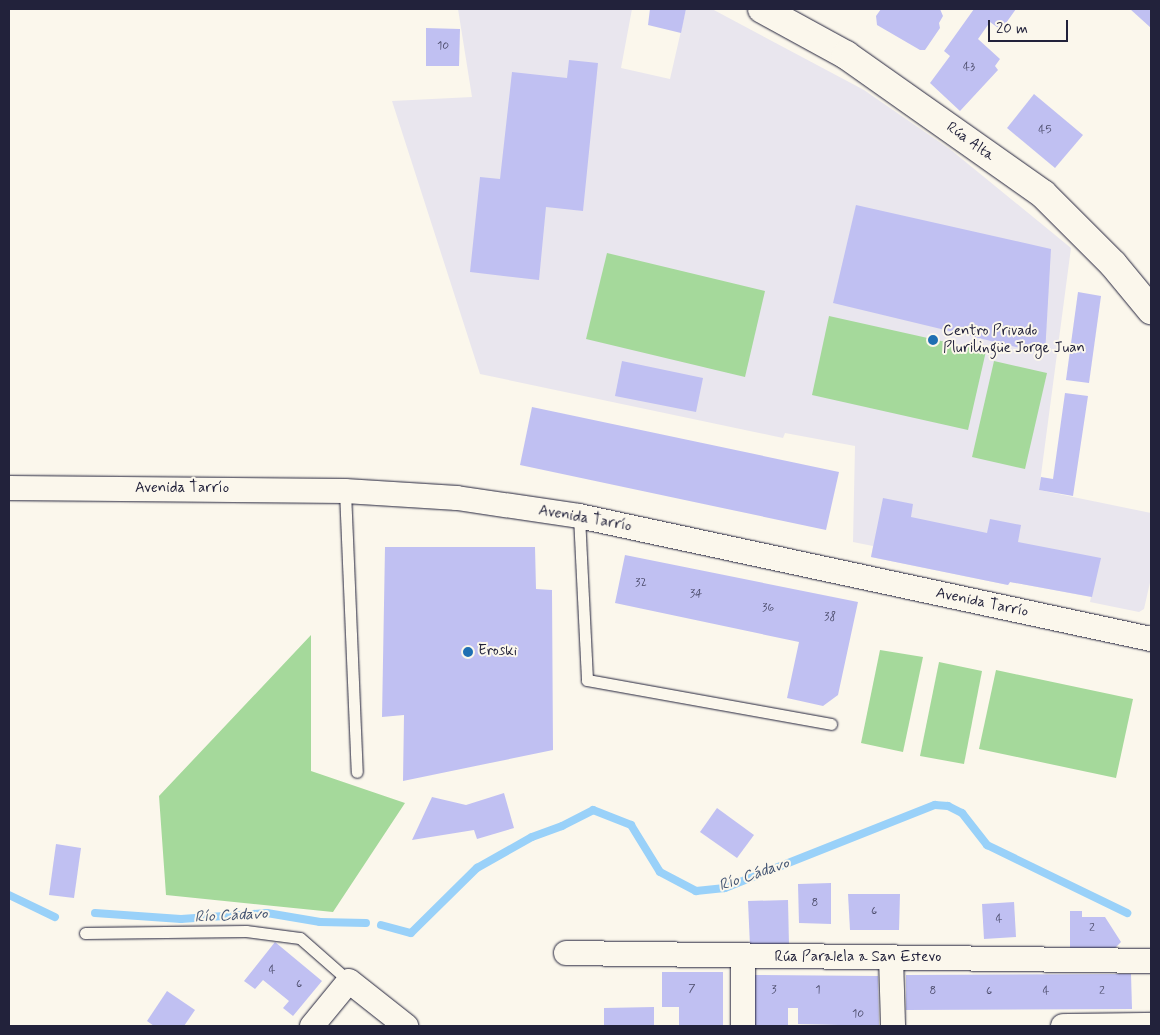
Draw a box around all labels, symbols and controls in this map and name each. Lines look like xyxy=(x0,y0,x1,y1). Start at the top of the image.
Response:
scale bar xyxy=(990,10,1070,42)
text: 20 m xyxy=(996,19,1028,39)
house number: 10 xyxy=(437,40,449,54)
house number: 43 xyxy=(963,61,975,75)
street label: Rúa Alta xyxy=(943,119,997,165)
house number: 45 xyxy=(1038,124,1052,138)
place label: Centro Privado Plurilingüe Jorge Juan xyxy=(943,322,1085,357)
marker: Centro Privado Plurilingüe Jorge Juan xyxy=(927,334,939,346)
street label: Avenida Tarrío xyxy=(136,480,228,498)
street label: Avenida Tarrío xyxy=(538,502,632,536)
house number: 32 xyxy=(635,577,647,591)
street label: Avenida Tarrío xyxy=(935,585,1029,621)
house number: 34 xyxy=(690,588,702,602)
house number: 36 xyxy=(762,602,774,616)
house number: 38 xyxy=(824,611,836,625)
place label: Eroski xyxy=(478,643,517,661)
marker: Eroski xyxy=(462,646,474,658)
water label: Río Cádavo xyxy=(716,854,792,896)
house number: 8 xyxy=(812,897,818,911)
water label: Río Cádavo xyxy=(194,904,268,928)
house number: 6 xyxy=(871,905,877,919)
house number: 4 xyxy=(996,913,1002,927)
house number: 2 xyxy=(1089,922,1095,936)
street label: Rúa Paralela a San Estevo xyxy=(777,949,939,967)
house number: 4 xyxy=(269,964,275,978)
house number: 6 xyxy=(296,978,302,992)
house number: 7 xyxy=(688,983,696,997)
house number: 3 xyxy=(771,984,777,998)
house number: 1 xyxy=(815,984,821,998)
house number: 8 xyxy=(930,985,936,999)
house number: 6 xyxy=(986,985,992,999)
house number: 4 xyxy=(1043,985,1049,999)
house number: 2 xyxy=(1099,985,1105,999)
house number: 10 xyxy=(852,1008,864,1022)

